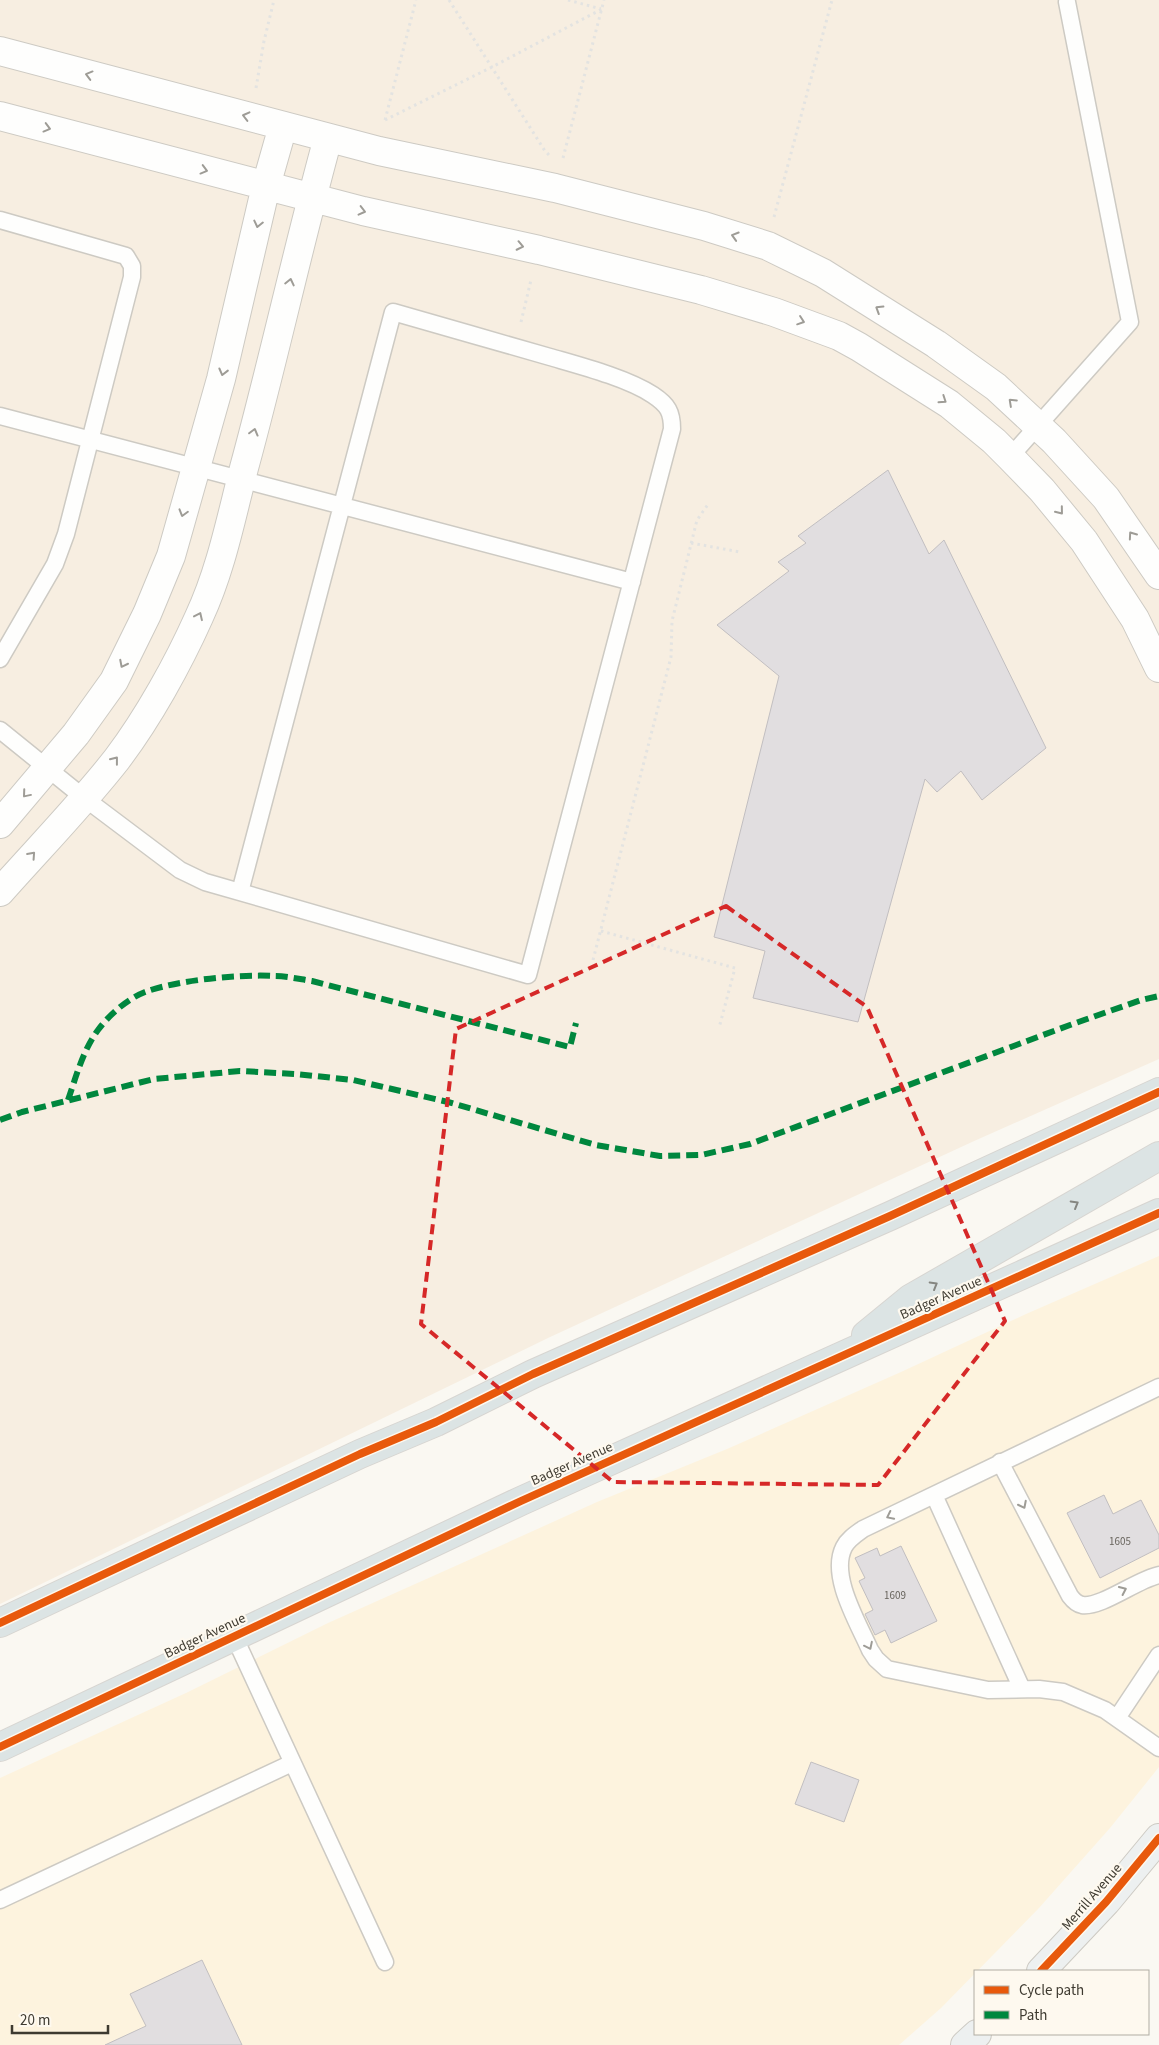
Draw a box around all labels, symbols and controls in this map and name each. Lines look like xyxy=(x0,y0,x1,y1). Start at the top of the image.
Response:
one-way arrow xyxy=(86,70,94,80)
one-way arrow xyxy=(243,112,251,122)
one-way arrow xyxy=(43,123,51,133)
one-way arrow xyxy=(200,164,209,175)
one-way arrow xyxy=(357,205,366,216)
one-way arrow xyxy=(253,219,264,228)
one-way arrow xyxy=(731,231,739,241)
one-way arrow xyxy=(516,240,525,251)
one-way arrow xyxy=(284,277,295,286)
one-way arrow xyxy=(875,305,884,315)
one-way arrow xyxy=(796,315,805,325)
one-way arrow xyxy=(218,368,229,377)
one-way arrow xyxy=(937,394,946,403)
one-way arrow xyxy=(1008,399,1017,408)
one-way arrow xyxy=(248,428,259,436)
one-way arrow xyxy=(1055,506,1064,515)
one-way arrow xyxy=(179,509,189,517)
one-way arrow xyxy=(1129,531,1138,541)
one-way arrow xyxy=(193,612,204,621)
one-way arrow xyxy=(119,658,129,667)
one-way arrow xyxy=(109,757,117,766)
one-way arrow xyxy=(24,788,32,797)
one-way arrow xyxy=(27,852,36,861)
one-way arrow xyxy=(1070,1200,1079,1210)
street label: Badger Avenue xyxy=(897,1271,985,1325)
one-way arrow xyxy=(929,1281,938,1291)
street label: Badger Avenue xyxy=(528,1437,616,1491)
one-way arrow xyxy=(1017,1500,1027,1509)
one-way arrow xyxy=(886,1509,895,1520)
house number: 1605 xyxy=(1109,1534,1131,1549)
one-way arrow xyxy=(1118,1586,1127,1597)
house number: 1609 xyxy=(884,1588,906,1603)
street label: Badger Avenue xyxy=(161,1608,249,1664)
one-way arrow xyxy=(863,1641,873,1650)
street label: Merrill Avenue xyxy=(1057,1859,1127,1935)
legend xyxy=(974,1970,1149,2035)
text: Cycle path xyxy=(1019,1980,1084,2001)
scale bar xyxy=(12,2002,109,2034)
text: Path xyxy=(1019,2005,1047,2026)
text: 20 m xyxy=(20,2010,50,2031)

